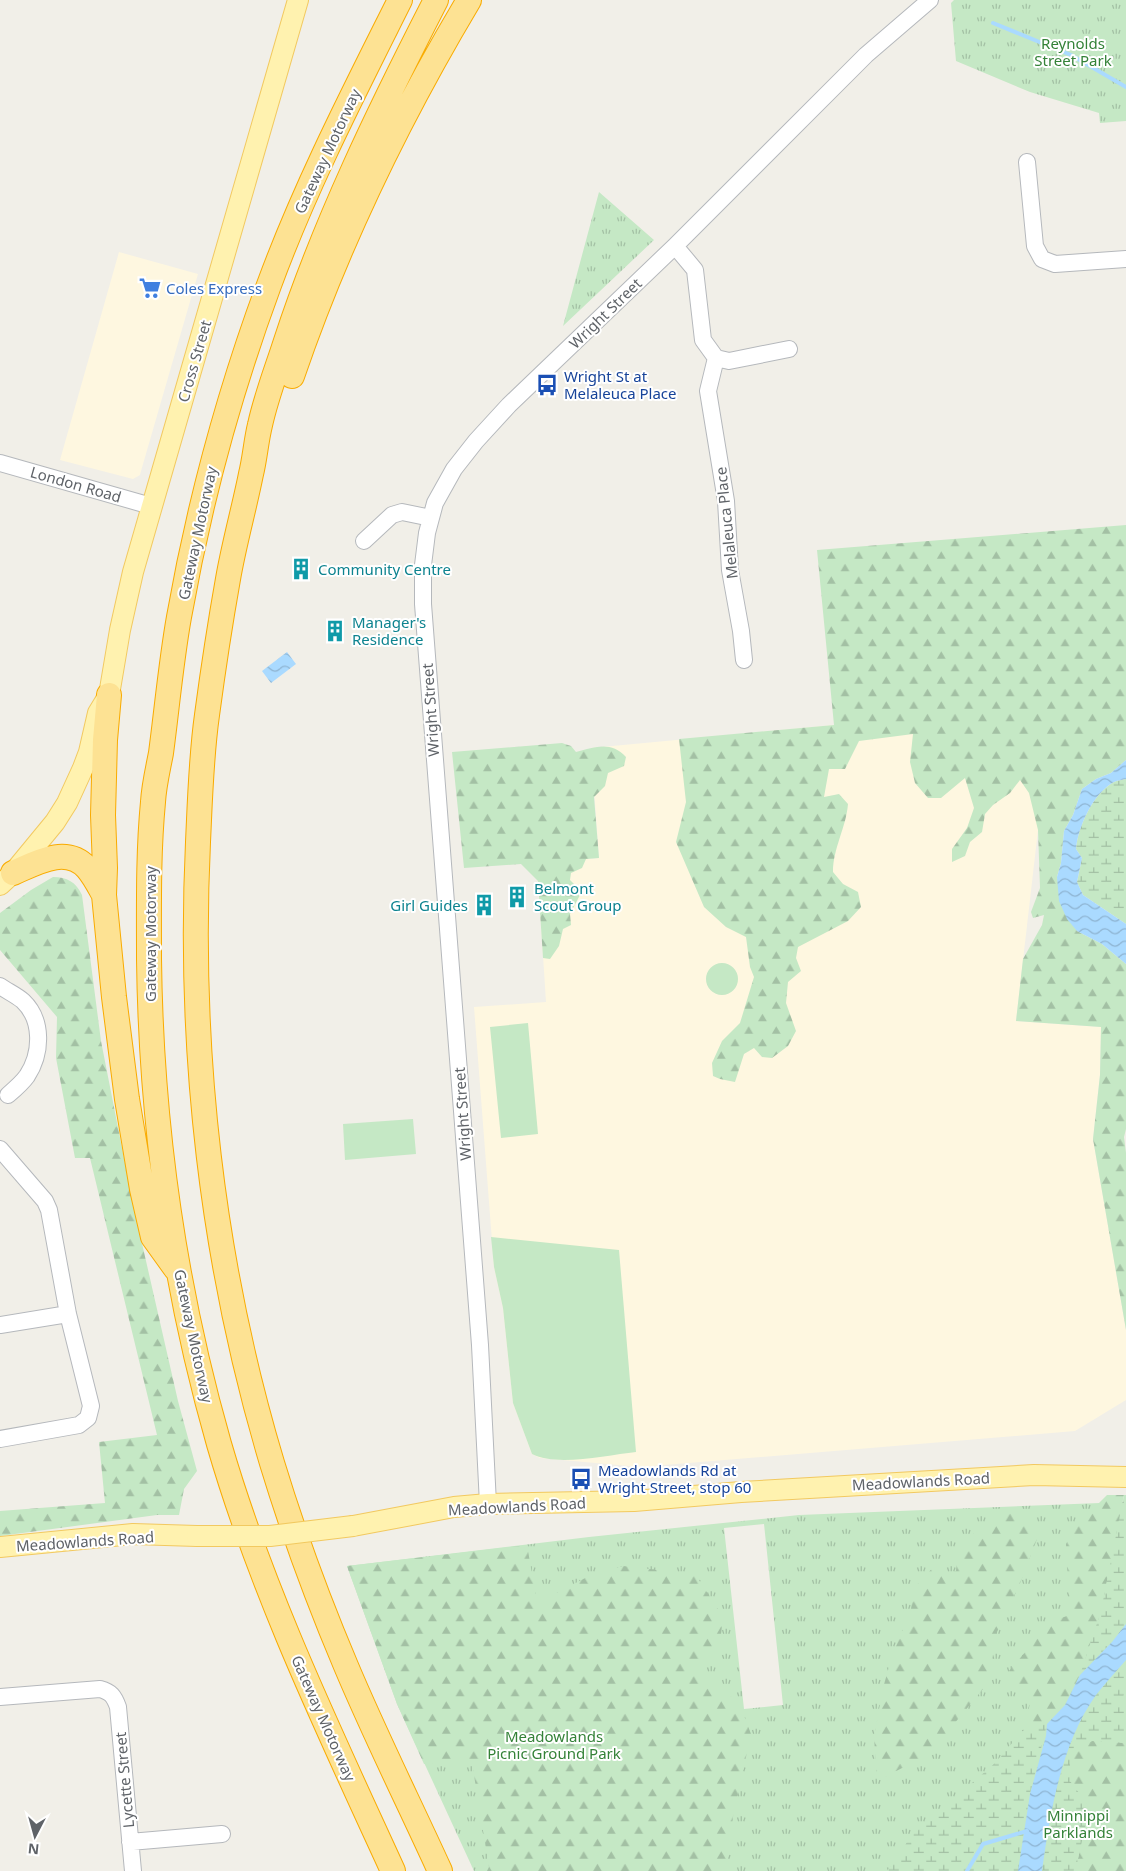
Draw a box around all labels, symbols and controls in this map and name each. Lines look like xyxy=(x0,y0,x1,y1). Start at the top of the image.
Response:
park label: Reynolds Street Park xyxy=(1034,33,1112,70)
street label: Gateway Motorway xyxy=(289,85,365,217)
street label: Wright Street xyxy=(564,273,646,353)
supermarket icon: Coles Express xyxy=(137,275,163,301)
place label: Coles Express xyxy=(166,278,262,298)
street label: Cross Street xyxy=(173,317,215,404)
place label: Wright St at Melaleuca Place xyxy=(564,366,677,403)
bus stop icon: Wright St at Melaleuca Place xyxy=(534,372,560,398)
street label: London Road xyxy=(28,461,124,507)
street label: Gateway Motorway xyxy=(173,464,221,602)
street label: Melaleuca Place xyxy=(710,466,742,580)
building icon: Community Centre xyxy=(288,556,314,582)
place label: Community Centre xyxy=(318,559,451,579)
place label: Manager's Residence xyxy=(352,612,426,649)
building icon: Manager's Residence xyxy=(322,618,348,644)
street label: Wright Street xyxy=(417,662,443,757)
street label: Gateway Motorway xyxy=(140,866,160,1002)
place label: Belmont Scout Group xyxy=(534,878,621,915)
building icon: Belmont Scout Group xyxy=(504,884,530,910)
building icon: Girl Guides xyxy=(471,892,497,918)
place label: Girl Guides xyxy=(390,895,468,915)
street label: Wright Street xyxy=(449,1066,475,1161)
street label: Gateway Motorway xyxy=(170,1267,218,1405)
place label: Meadowlands Rd at Wright Street, stop 60 xyxy=(598,1460,751,1497)
bus stop icon: Meadowlands Rd at Wright Street, stop 60 xyxy=(568,1466,594,1492)
street label: Meadowlands Road xyxy=(851,1467,991,1495)
street label: Meadowlands Road xyxy=(447,1492,587,1520)
street label: Meadowlands Road xyxy=(15,1526,155,1556)
street label: Gateway Motorway xyxy=(287,1652,361,1784)
park label: Meadowlands Picnic Ground Park xyxy=(487,1726,621,1763)
street label: Lycette Street xyxy=(110,1731,138,1829)
park label: Minnippi Parklands xyxy=(1043,1805,1113,1842)
north arrow xyxy=(10,1811,60,1861)
text: N xyxy=(27,1839,40,1859)

